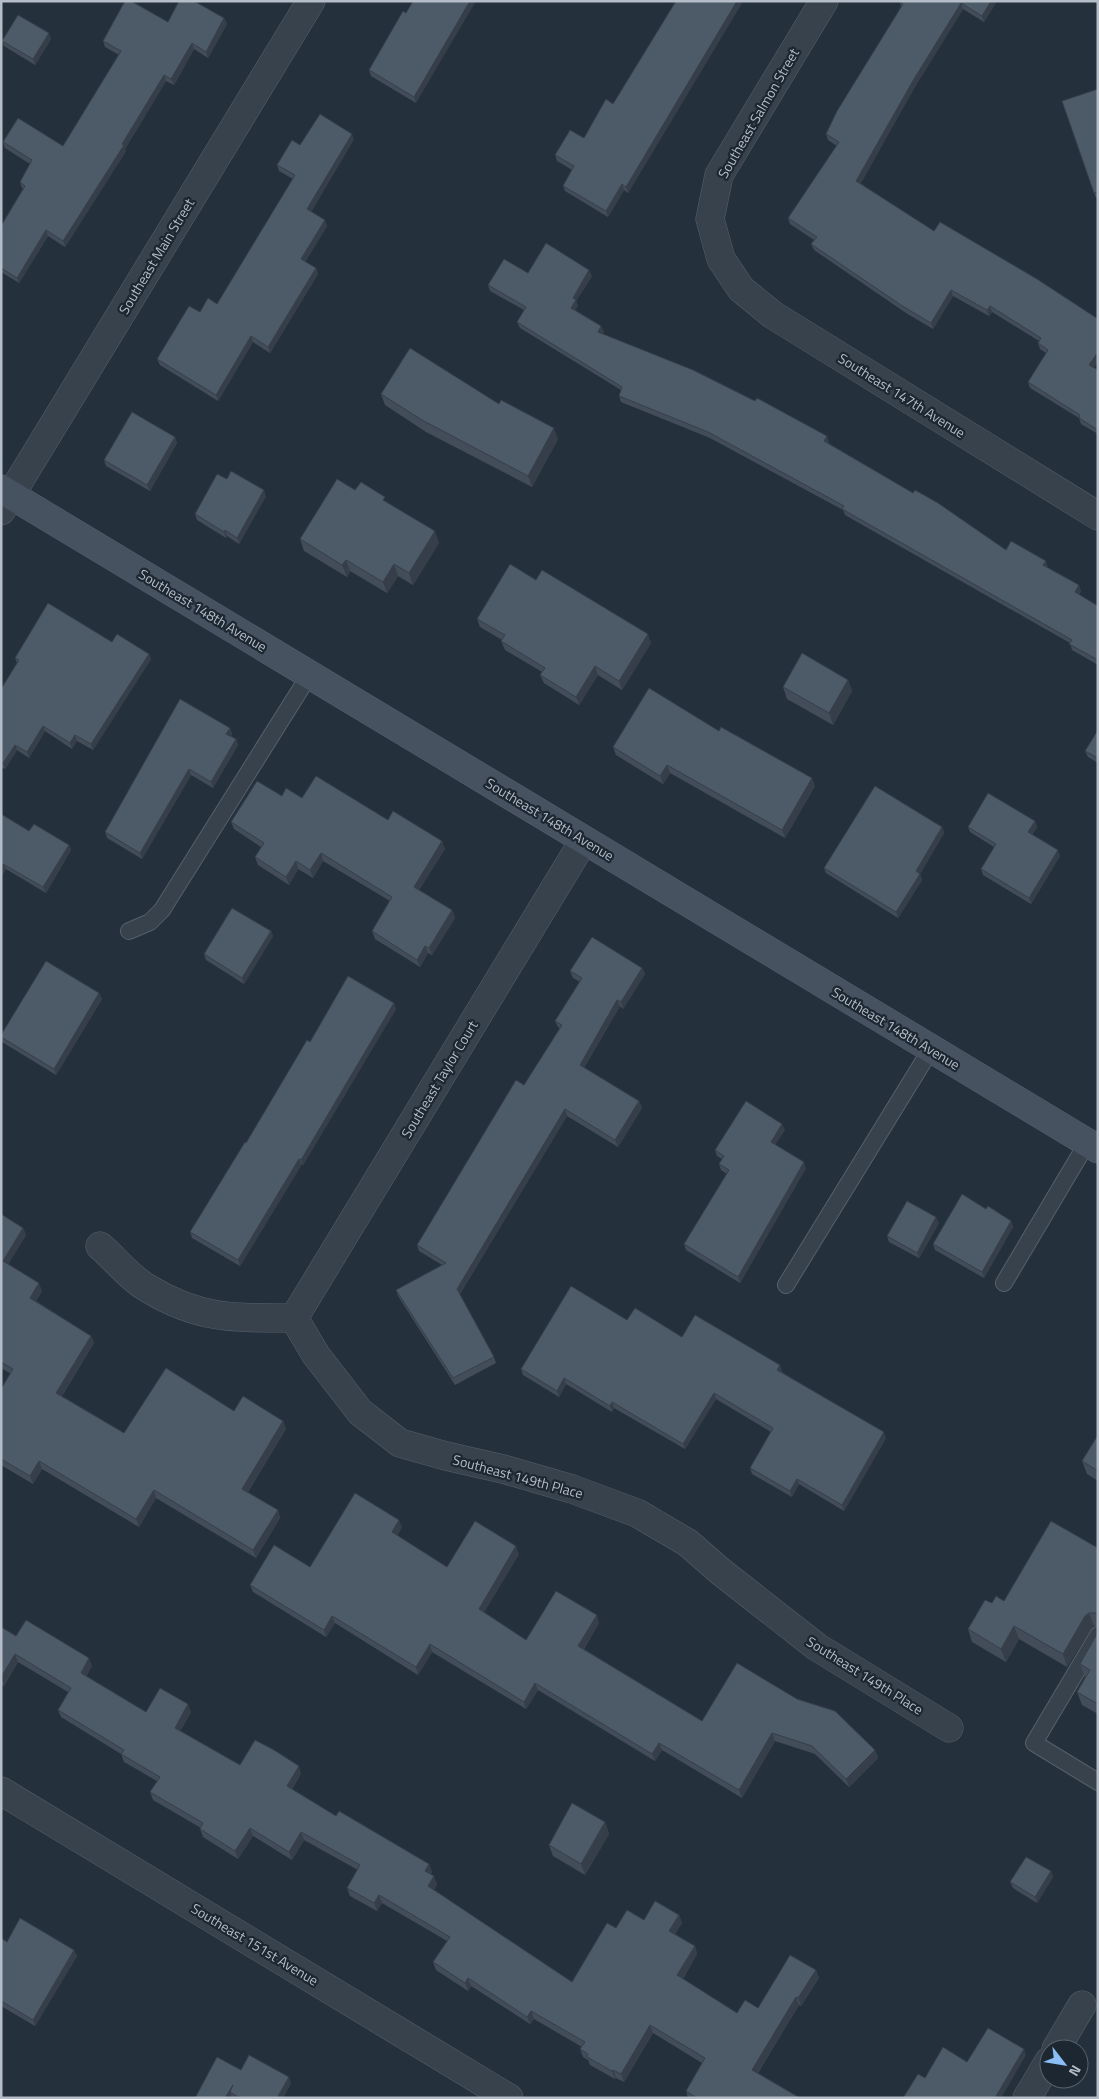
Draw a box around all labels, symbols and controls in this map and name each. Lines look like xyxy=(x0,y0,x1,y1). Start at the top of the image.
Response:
street label: Southeast Salmon Street xyxy=(712,44,804,182)
street label: Southeast Main Street xyxy=(113,194,199,318)
street label: Southeast 147th Avenue xyxy=(834,347,970,443)
street label: Southeast 148th Avenue xyxy=(135,563,271,657)
street label: Southeast 148th Avenue xyxy=(482,772,618,866)
street label: Southeast 148th Avenue xyxy=(828,981,964,1075)
street label: Southeast Taylor Court xyxy=(396,1016,483,1142)
street label: Southeast 149th Place xyxy=(451,1449,585,1503)
street label: Southeast 149th Place xyxy=(803,1631,927,1719)
street label: Southeast 151st Avenue xyxy=(187,1898,323,1990)
north arrow xyxy=(1039,2039,1089,2089)
text: N xyxy=(1064,2061,1087,2081)

